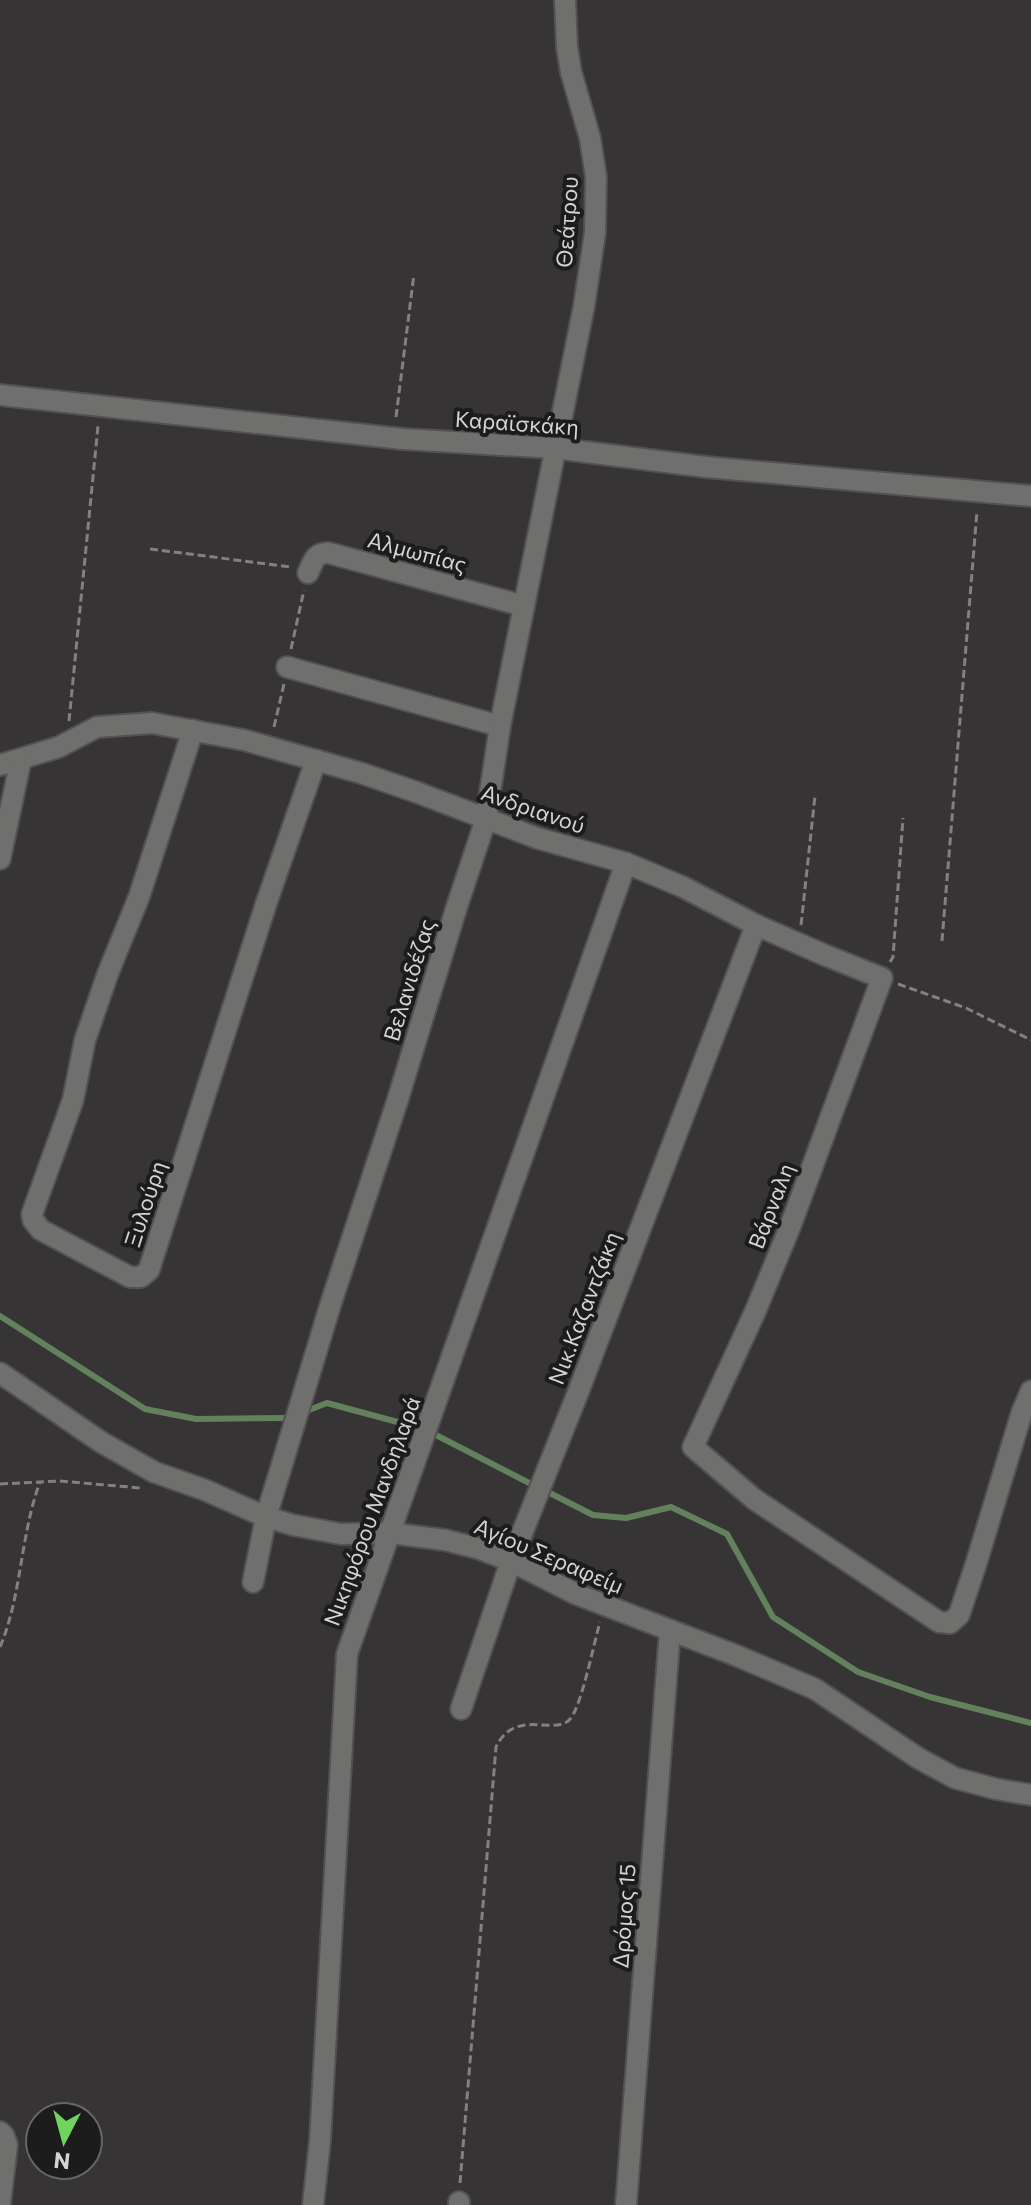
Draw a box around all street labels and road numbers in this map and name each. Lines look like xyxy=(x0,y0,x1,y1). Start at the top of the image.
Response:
street label: Θεάτρου xyxy=(550,175,583,269)
street label: Καραϊσκάκη xyxy=(454,405,580,440)
street label: Αλμωπίας xyxy=(365,525,469,578)
street label: Ανδριανού xyxy=(478,778,588,839)
street label: Βελανιδέζας xyxy=(377,916,440,1044)
street label: Ξυλούρη xyxy=(118,1157,171,1250)
street label: Βάρναλη xyxy=(742,1159,799,1252)
street label: Νικ.Καζαντζάκη xyxy=(542,1228,625,1388)
street label: Νικηφόρου Μανδηλαρά xyxy=(317,1393,426,1629)
street label: Αγίου Σεραφείμ xyxy=(471,1512,628,1599)
street label: Δρόμος 15 xyxy=(606,1863,641,1969)

